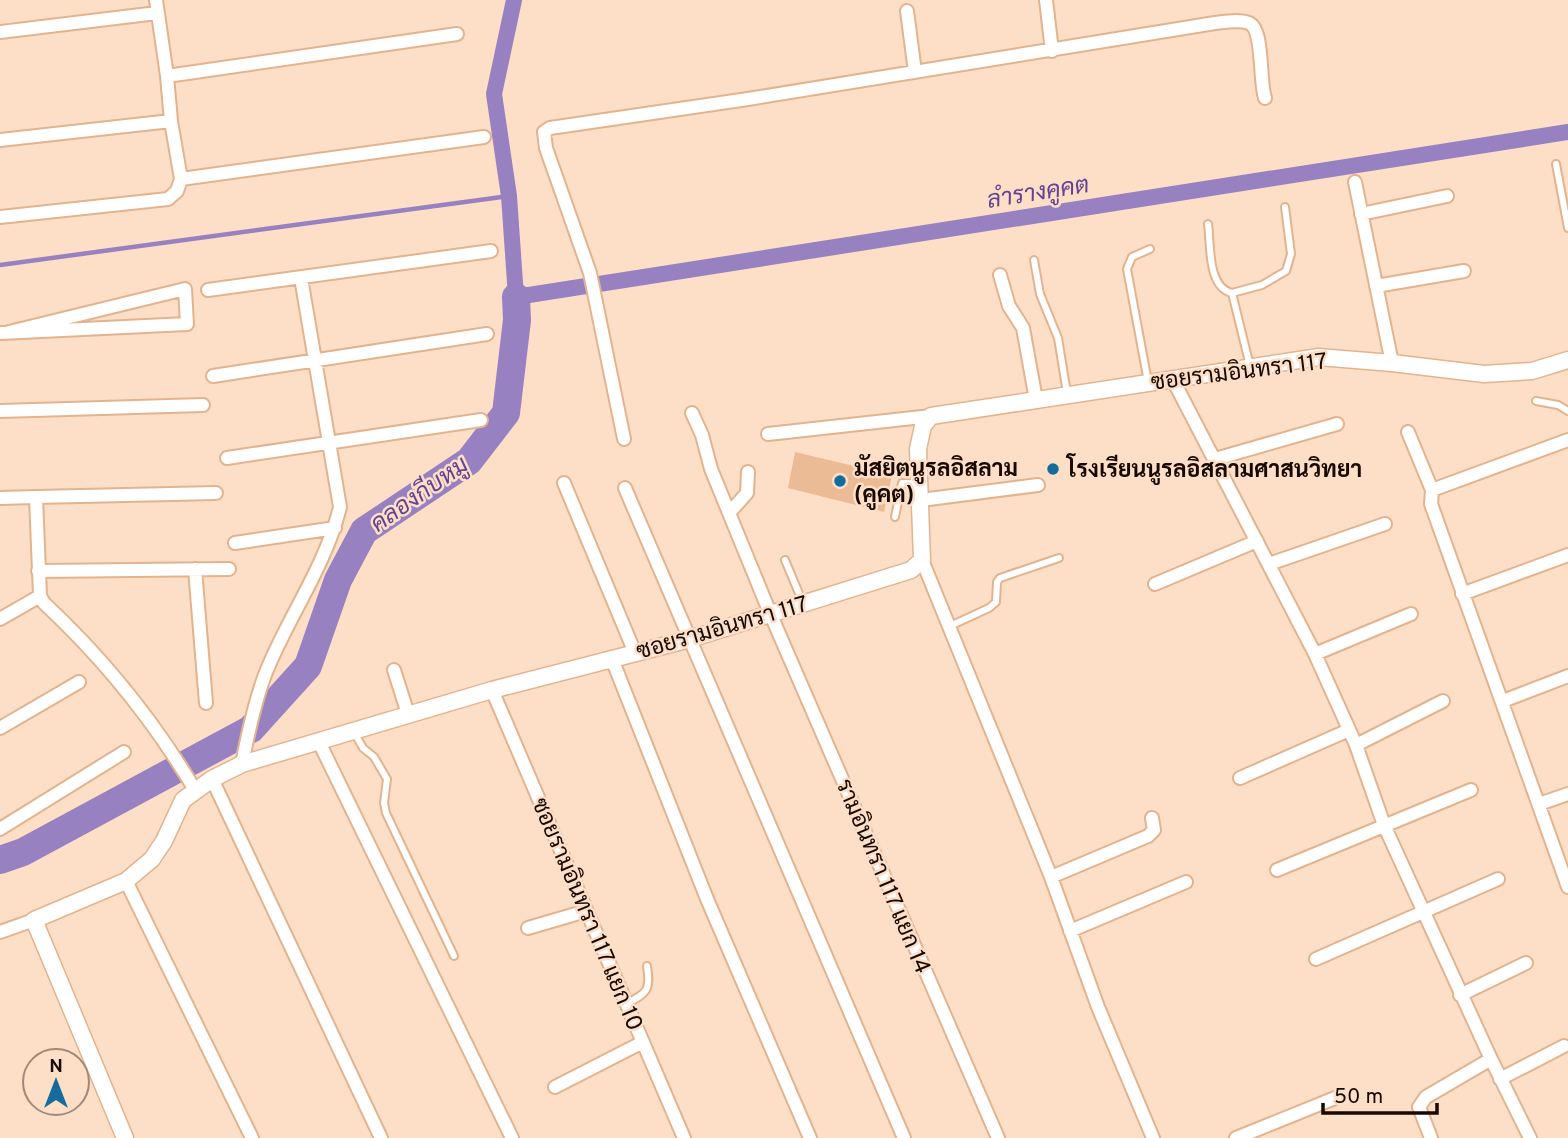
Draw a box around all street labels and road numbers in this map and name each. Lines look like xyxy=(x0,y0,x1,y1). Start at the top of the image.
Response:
street label: ซอยรามอินทรา 117 xyxy=(1149,346,1329,399)
street label: ซอยรามอินทรา 117 xyxy=(633,589,812,668)
street label: รามอินทรา 117 แยก 14 xyxy=(828,775,938,979)
street label: ซอยรามอินทรา 117 แยก 10 xyxy=(523,793,650,1036)

